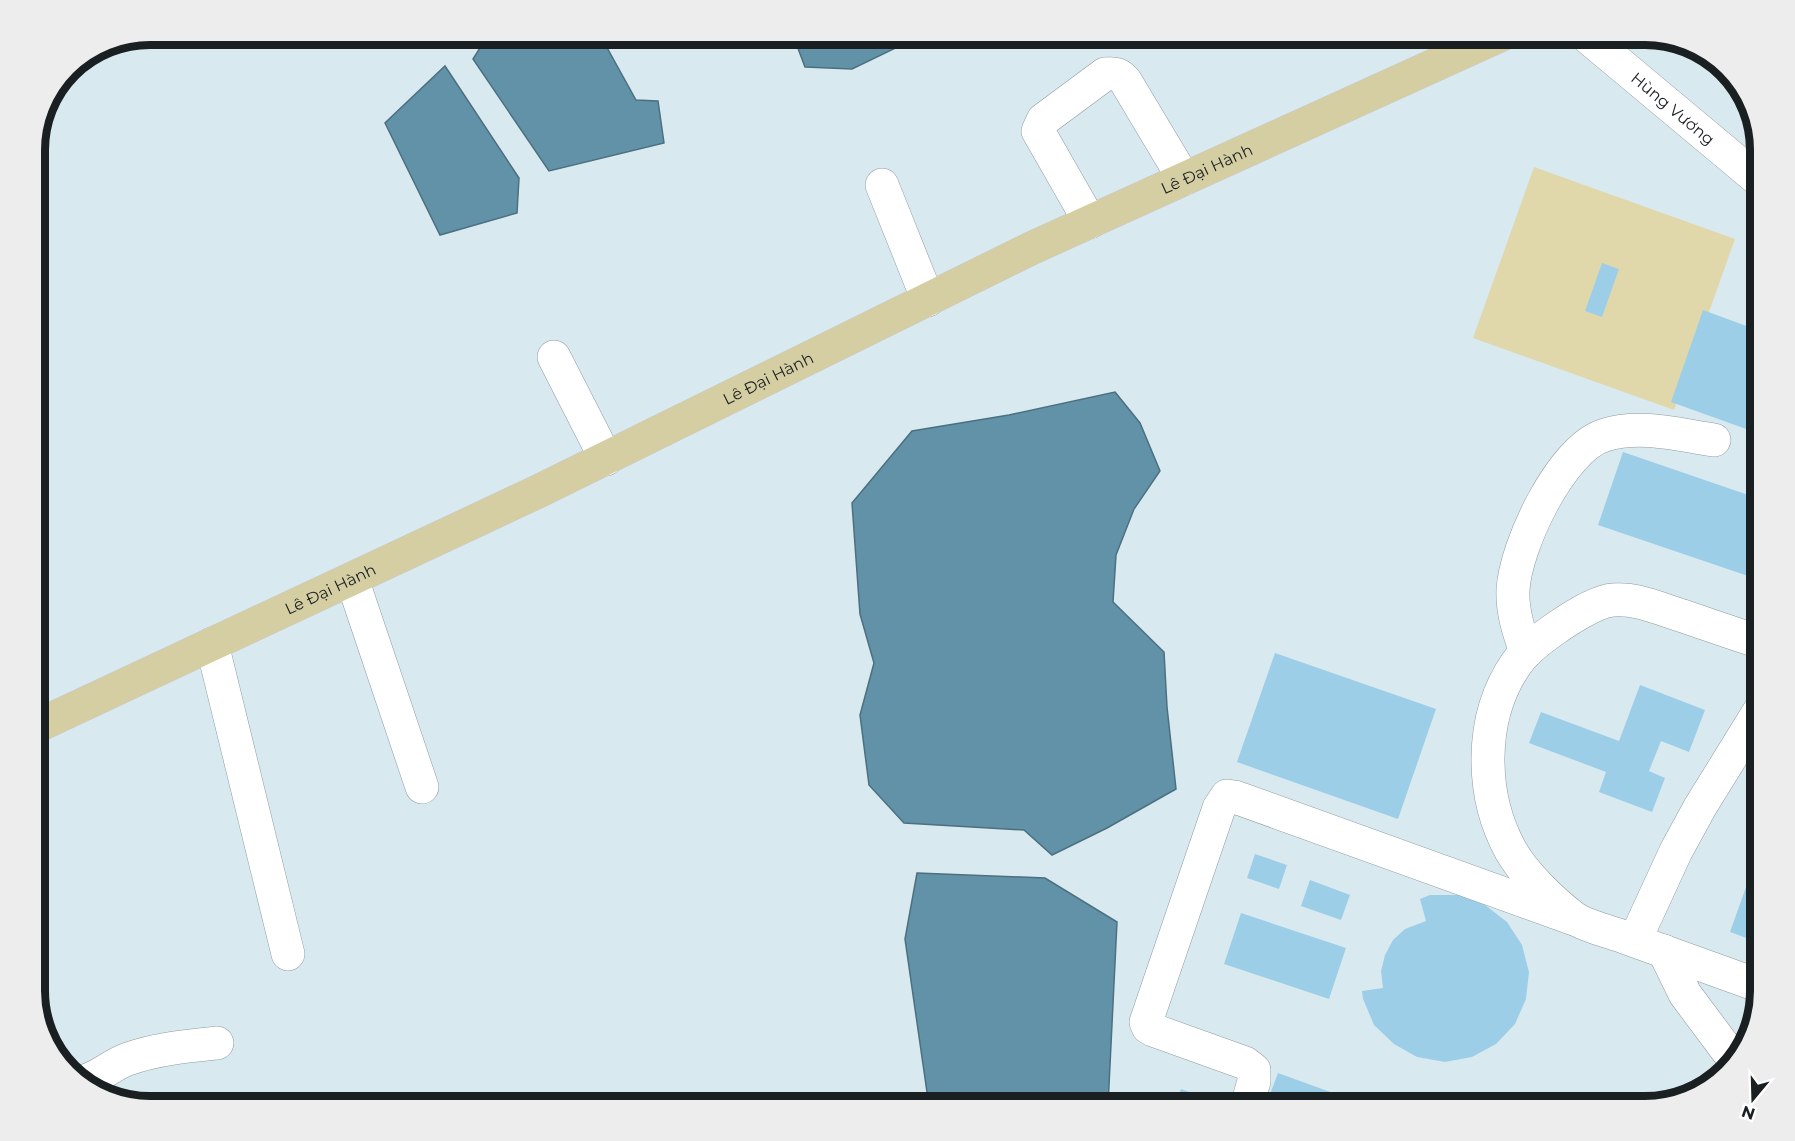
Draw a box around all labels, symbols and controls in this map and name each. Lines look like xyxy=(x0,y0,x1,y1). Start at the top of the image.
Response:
street label: Hùng Vương xyxy=(1627,68,1718,149)
street label: Lê Đại Hành xyxy=(1158,140,1256,198)
street label: Lê Đại Hành xyxy=(720,348,817,409)
street label: Lê Đại Hành xyxy=(282,560,379,619)
north arrow xyxy=(1723,1069,1783,1129)
text: N xyxy=(1739,1102,1757,1124)

